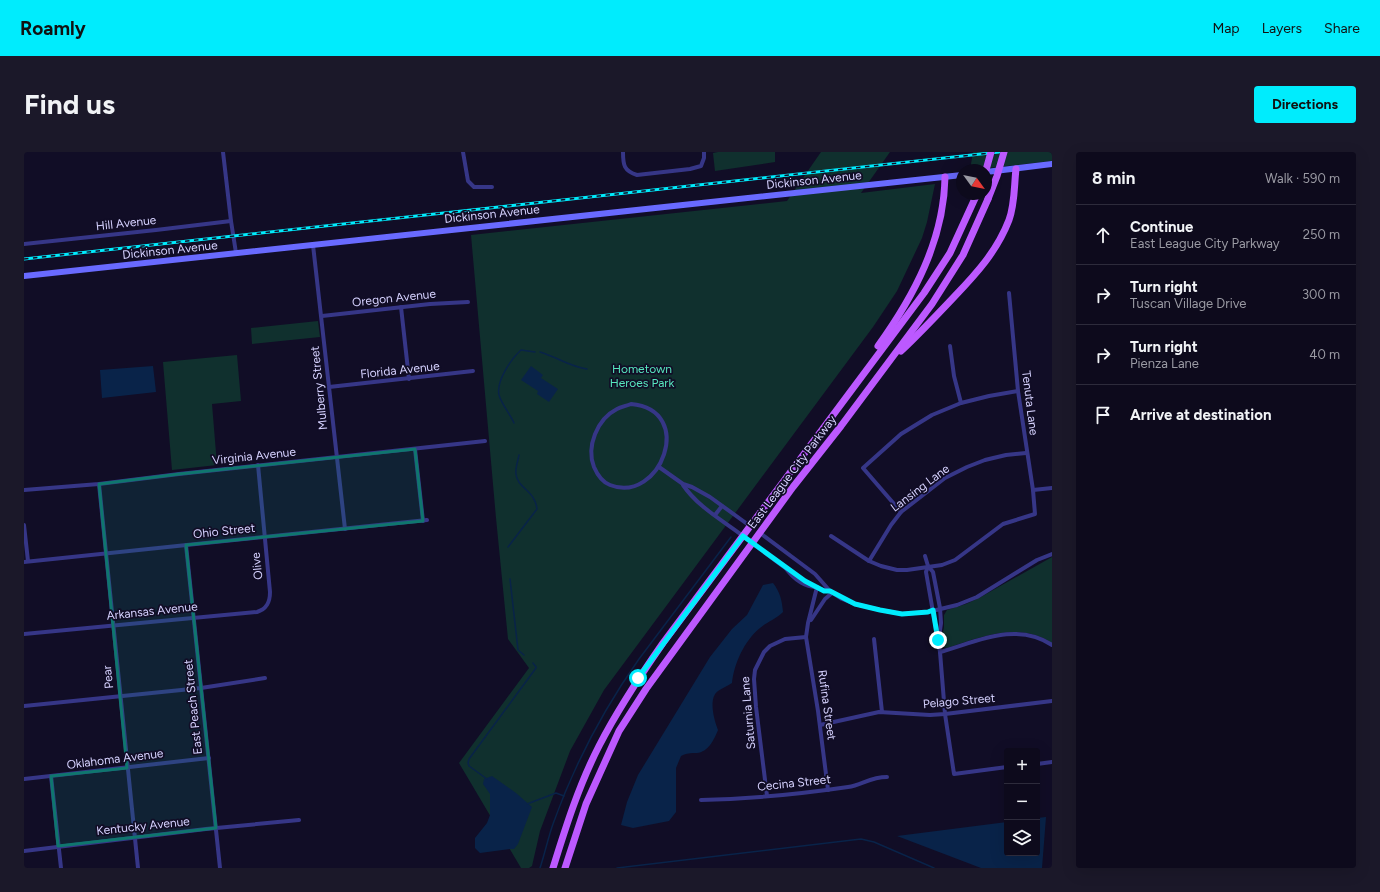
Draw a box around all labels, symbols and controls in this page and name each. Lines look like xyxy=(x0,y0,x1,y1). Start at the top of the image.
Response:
text: Roamly xyxy=(20,17,86,40)
text: Map xyxy=(1212,20,1240,37)
text: Layers xyxy=(1262,20,1302,37)
text: Share xyxy=(1324,20,1360,37)
button: Directions xyxy=(1254,86,1356,123)
text: Find us xyxy=(24,87,115,121)
north arrow xyxy=(956,164,992,200)
street label: Dickinson Avenue xyxy=(766,168,863,192)
text: 8 min xyxy=(1092,168,1135,188)
text: Walk · 590 m xyxy=(1265,171,1340,186)
street label: Dickinson Avenue xyxy=(444,202,541,226)
street label: Hill Avenue xyxy=(95,213,157,233)
text: Continue xyxy=(1130,218,1193,236)
icon: ahead xyxy=(1092,224,1114,246)
text: 250 m xyxy=(1303,227,1340,242)
text: East League City Parkway xyxy=(1130,236,1280,251)
street label: Dickinson Avenue xyxy=(122,238,219,262)
text: Turn right xyxy=(1130,278,1198,296)
icon: right xyxy=(1092,284,1114,306)
street label: Oregon Avenue xyxy=(351,287,437,309)
text: 300 m xyxy=(1302,287,1340,302)
text: Tuscan Village Drive xyxy=(1130,296,1246,311)
text: Turn right xyxy=(1130,338,1198,356)
icon: right xyxy=(1092,344,1114,366)
street label: Mulberry Street xyxy=(308,345,330,431)
text: 40 m xyxy=(1309,347,1340,362)
text: Pienza Lane xyxy=(1130,356,1199,371)
street label: Florida Avenue xyxy=(360,359,441,381)
park label: Hometown Heroes Park xyxy=(610,362,674,390)
street label: Tenuta Lane xyxy=(1019,370,1041,437)
icon: arrive xyxy=(1092,404,1114,426)
text: Arrive at destination xyxy=(1130,406,1271,424)
street label: East League City Parkway xyxy=(745,412,840,531)
street label: Virginia Avenue xyxy=(211,445,297,467)
street label: Lansing Lane xyxy=(888,461,952,515)
street label: Ohio Street xyxy=(192,521,256,541)
street label: Olive xyxy=(249,551,265,580)
street label: Arkansas Avenue xyxy=(106,599,199,623)
route end xyxy=(929,631,947,649)
street label: East Peach Street xyxy=(181,658,205,755)
street label: Pear xyxy=(100,665,116,689)
route start xyxy=(629,669,647,687)
street label: Rufina Street xyxy=(815,669,839,741)
street label: Saturnia Lane xyxy=(738,676,758,750)
street label: Pelago Street xyxy=(922,691,996,711)
street label: Oklahoma Avenue xyxy=(66,746,165,772)
map controls xyxy=(1004,748,1040,856)
button: + xyxy=(1004,748,1040,784)
street label: Cecina Street xyxy=(757,772,832,794)
button: − xyxy=(1004,784,1040,820)
street label: Kentucky Avenue xyxy=(96,814,191,838)
button: layers xyxy=(1004,820,1040,856)

